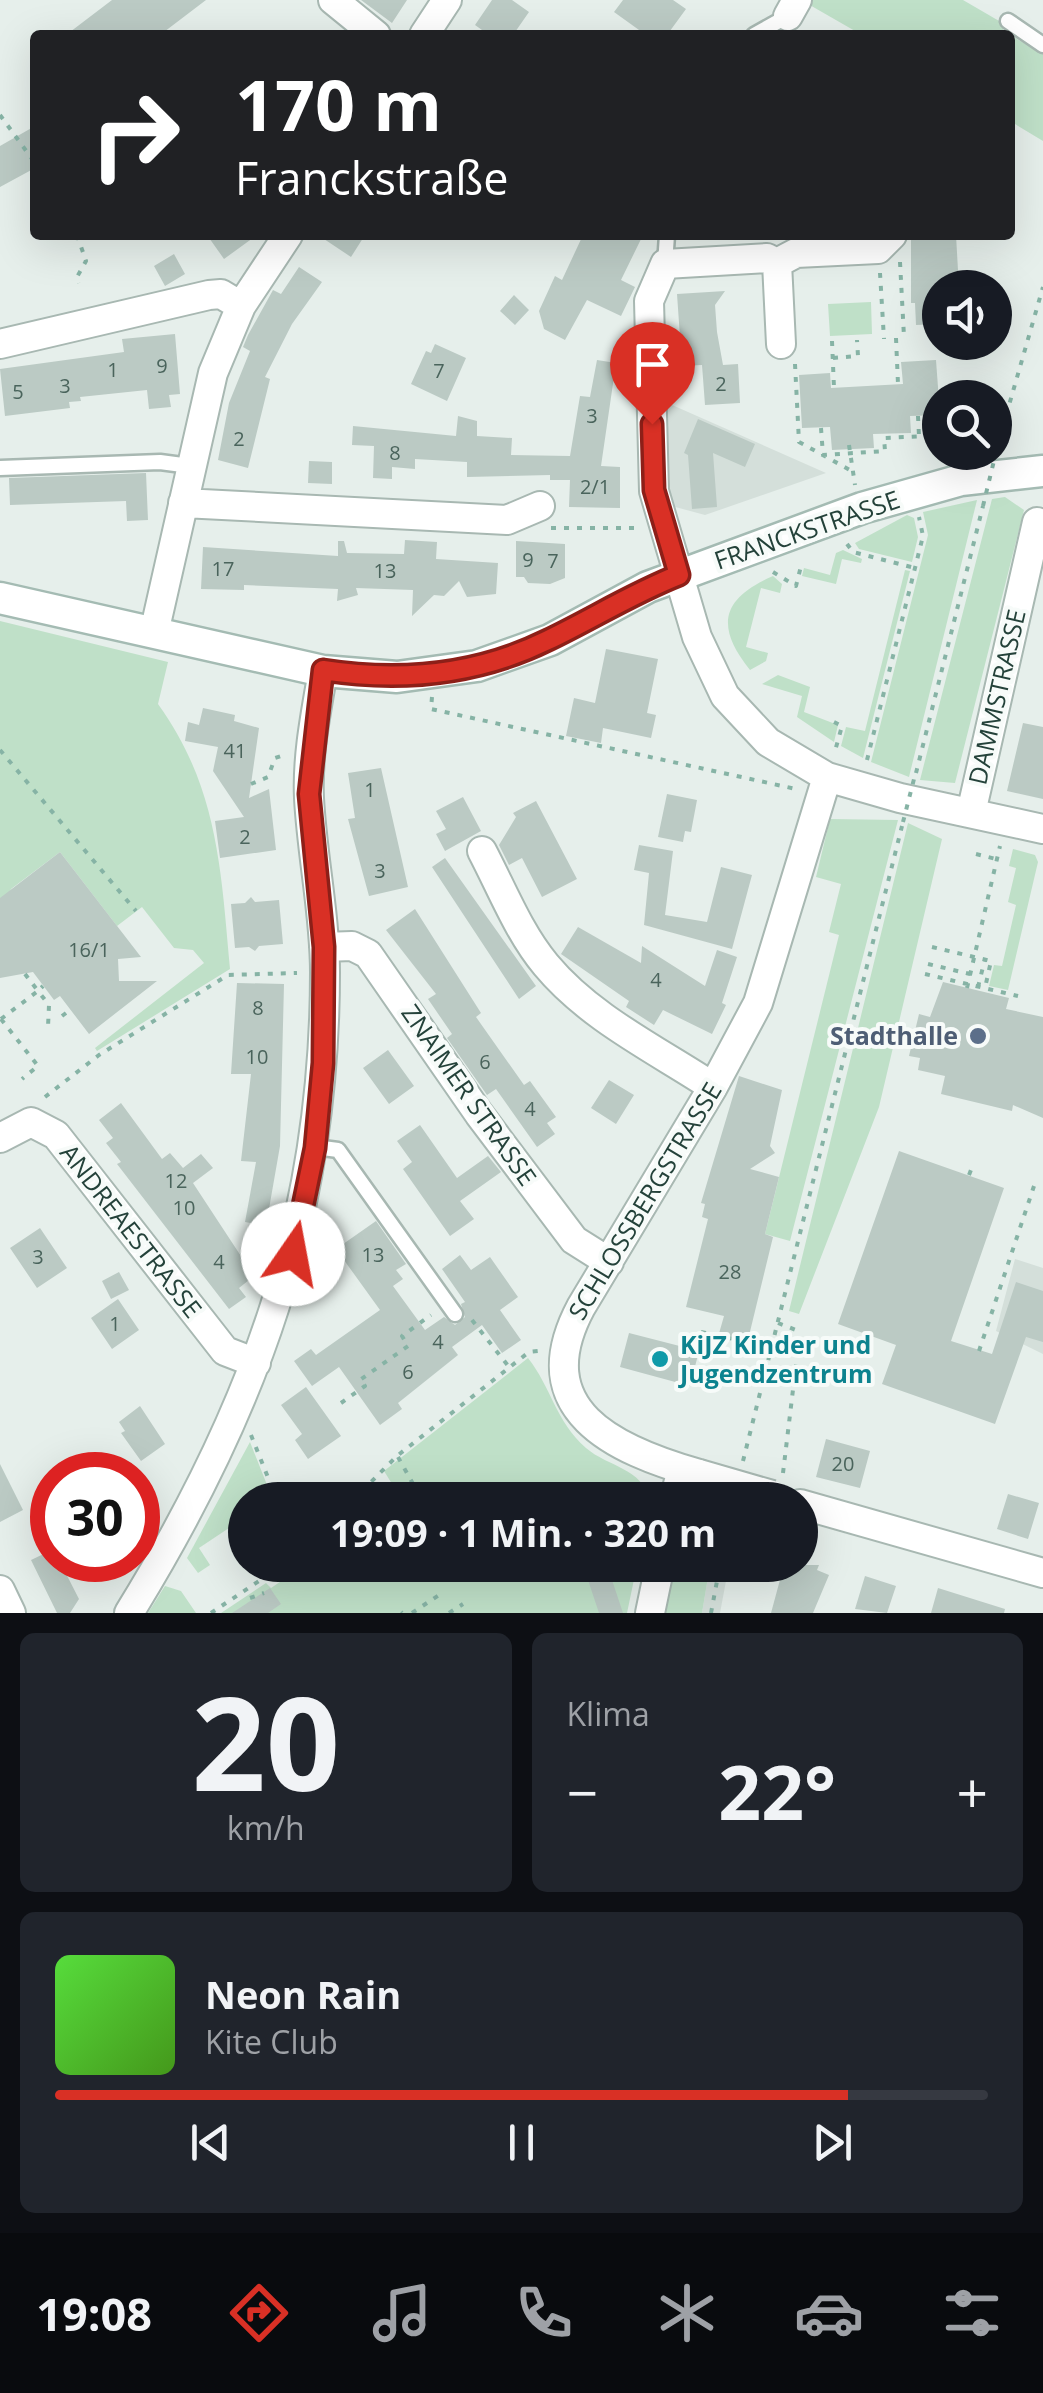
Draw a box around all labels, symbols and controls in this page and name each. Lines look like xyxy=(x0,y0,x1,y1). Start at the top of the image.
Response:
text: 170 m xyxy=(235,56,442,152)
icon: right xyxy=(70,70,200,200)
text: Franckstraße xyxy=(235,147,509,208)
map controls xyxy=(922,270,1012,470)
button: sound xyxy=(922,270,1012,360)
pin xyxy=(610,322,695,425)
icon: arrive xyxy=(625,337,680,392)
house number: 9 xyxy=(156,352,168,379)
house number: 1 xyxy=(107,356,119,383)
house number: 7 xyxy=(433,357,445,384)
house number: 2 xyxy=(715,370,727,397)
house number: 3 xyxy=(59,372,71,399)
house number: 5 xyxy=(12,378,24,405)
button: search xyxy=(922,380,1012,470)
house number: 3 xyxy=(586,402,598,429)
house number: 2 xyxy=(233,425,245,452)
house number: 8 xyxy=(389,439,401,466)
house number: 2/1 xyxy=(580,473,610,500)
street label: FRANCKSTRASSE xyxy=(709,481,904,577)
house number: 9 xyxy=(522,546,534,573)
house number: 7 xyxy=(547,547,559,574)
house number: 17 xyxy=(212,555,234,582)
house number: 13 xyxy=(374,557,396,584)
street label: DAMMSTRASSE xyxy=(959,606,1033,788)
house number: 41 xyxy=(224,737,246,764)
house number: 1 xyxy=(364,776,376,803)
house number: 2 xyxy=(239,823,251,850)
house number: 3 xyxy=(374,857,386,884)
house number: 16/1 xyxy=(68,936,110,963)
house number: 4 xyxy=(650,966,662,993)
house number: 8 xyxy=(252,994,264,1021)
street label: ZNAIMER STRASSE xyxy=(394,997,545,1192)
place label: Stadthalle xyxy=(830,1018,958,1052)
marker: Stadthalle xyxy=(967,1025,989,1047)
house number: 10 xyxy=(246,1043,268,1070)
house number: 6 xyxy=(479,1048,491,1075)
street label: SCHLOSSBERGSTRASSE xyxy=(560,1075,729,1326)
house number: 4 xyxy=(524,1095,536,1122)
street label: ANDREAESTRASSE xyxy=(53,1136,210,1324)
house number: 12 xyxy=(165,1167,187,1194)
house number: 10 xyxy=(173,1194,195,1221)
position arrow xyxy=(241,1202,345,1306)
house number: 13 xyxy=(362,1241,384,1268)
house number: 3 xyxy=(32,1243,44,1270)
house number: 4 xyxy=(213,1248,225,1275)
house number: 28 xyxy=(719,1258,741,1285)
house number: 1 xyxy=(109,1310,121,1337)
place label: KiJZ Kinder und Jugendzentrum xyxy=(678,1327,872,1390)
house number: 4 xyxy=(432,1328,444,1355)
marker: KiJZ Kinder und Jugendzentrum xyxy=(649,1348,671,1370)
house number: 6 xyxy=(402,1358,414,1385)
house number: 20 xyxy=(832,1450,854,1477)
speed limit sign: 30 xyxy=(30,1452,160,1582)
text: 19:09 · 1 Min. · 320 m xyxy=(330,1506,716,1558)
text: 20 xyxy=(191,1652,340,1829)
text: Klima xyxy=(567,1692,650,1735)
text: 22° xyxy=(718,1740,836,1842)
text: − xyxy=(567,1754,598,1829)
text: + xyxy=(957,1754,988,1829)
text: km/h xyxy=(227,1806,305,1849)
text: Neon Rain xyxy=(205,1968,401,2020)
text: Kite Club xyxy=(205,2020,338,2063)
icon: previous xyxy=(183,2115,238,2170)
icon: pause xyxy=(494,2115,549,2170)
icon: next xyxy=(805,2115,860,2170)
icon: directions xyxy=(224,2278,294,2348)
icon: music xyxy=(367,2278,437,2348)
icon: phone xyxy=(509,2278,579,2348)
icon: climate xyxy=(652,2278,722,2348)
icon: car xyxy=(794,2278,864,2348)
icon: filters xyxy=(937,2278,1007,2348)
text: 19:08 xyxy=(36,2283,152,2344)

